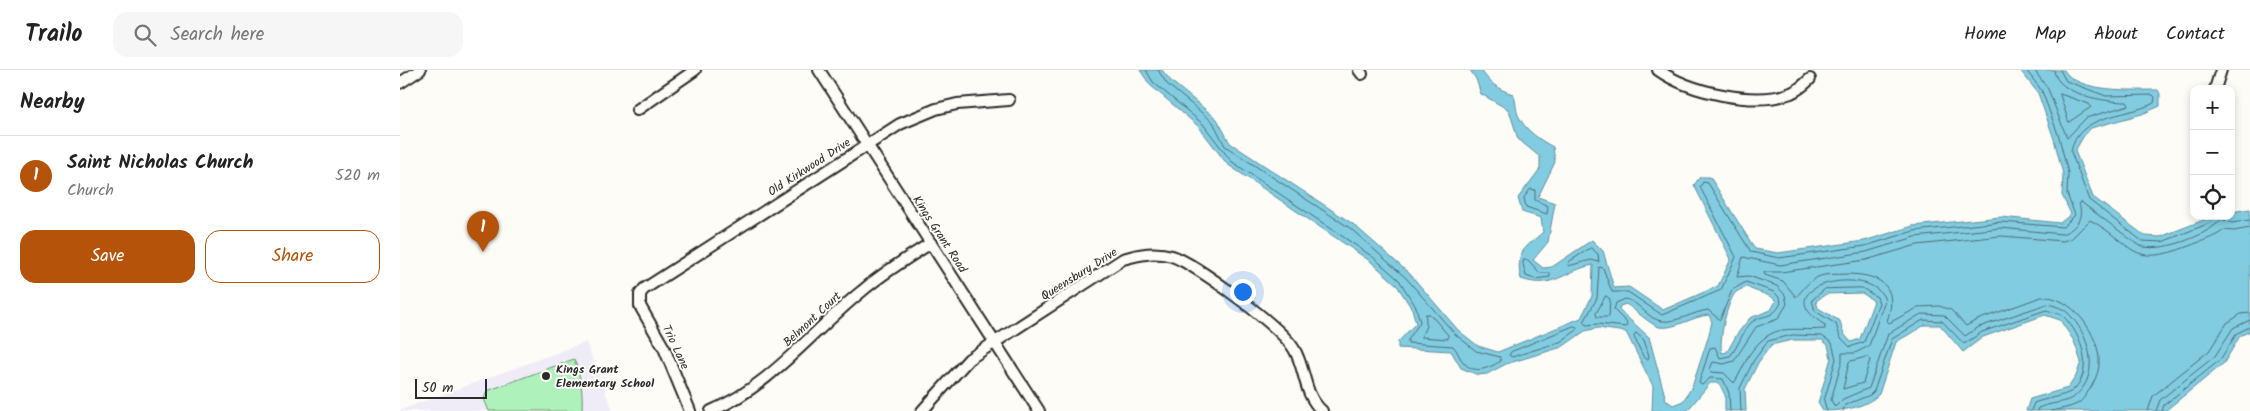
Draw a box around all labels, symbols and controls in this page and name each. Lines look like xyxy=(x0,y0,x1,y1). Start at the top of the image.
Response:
search box xyxy=(113,12,463,57)
text: Trailo xyxy=(25,15,83,54)
text: Search here xyxy=(171,20,264,50)
text: Home xyxy=(1964,20,2007,49)
text: Map xyxy=(2035,20,2066,49)
text: About xyxy=(2094,20,2138,49)
text: Contact xyxy=(2166,20,2225,49)
icon: search xyxy=(131,21,159,49)
map controls xyxy=(2190,85,2235,220)
button: + xyxy=(2190,85,2235,130)
text: Nearby xyxy=(20,86,85,119)
button: − xyxy=(2190,130,2235,175)
street label: Old Kirkwood Drive xyxy=(764,133,855,201)
text: Saint Nicholas Church xyxy=(67,148,254,178)
text: 1 xyxy=(34,163,38,188)
text: 520 m xyxy=(335,163,380,188)
button: locate xyxy=(2190,175,2235,220)
text: Church xyxy=(67,178,114,203)
street label: Kings Grant Road xyxy=(907,192,972,278)
pin: 1 xyxy=(467,211,499,252)
button: Save xyxy=(20,230,195,283)
button: Share xyxy=(205,230,380,283)
street label: Queensbury Drive xyxy=(1037,243,1122,306)
your location xyxy=(1230,279,1256,305)
street label: Belmont Court xyxy=(779,287,846,351)
street label: Trio Lane xyxy=(657,322,694,373)
place label: Kings Grant Elementary School xyxy=(556,360,655,393)
marker: Kings Grant Elementary School xyxy=(540,370,552,382)
scale bar xyxy=(415,376,488,399)
text: 50 m xyxy=(422,377,453,399)

